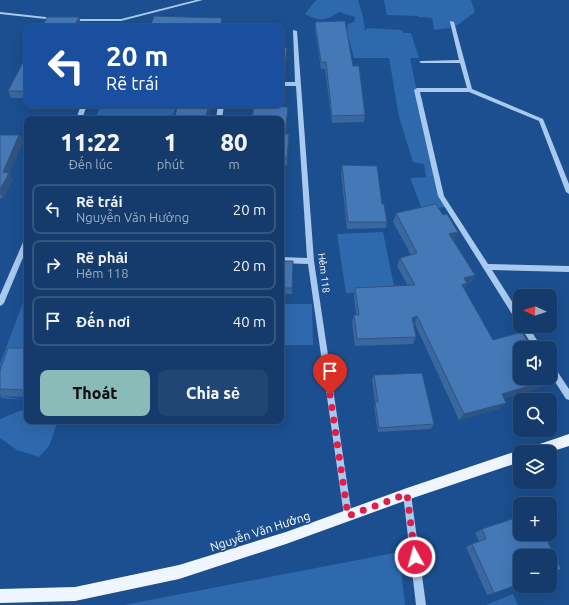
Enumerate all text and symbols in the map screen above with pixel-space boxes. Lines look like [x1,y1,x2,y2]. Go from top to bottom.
icon: left [40,40,92,92]
text: 20 m [106,40,168,71]
text: Rẽ trái [106,73,159,93]
text: 11:22 [60,129,120,156]
text: 1 [164,129,177,156]
text: 80 [221,129,248,156]
text: Đến lúc [68,157,112,171]
text: phút [157,157,184,171]
text: m [228,157,240,171]
text: Rẽ trái [76,193,123,210]
icon: left [42,198,64,220]
text: 20 m [233,201,266,218]
text: Nguyễn Văn Hưởng [76,210,189,224]
text: Rẽ phải [76,249,128,266]
street label: Hẻm 118 [316,252,332,294]
icon: right [42,254,64,276]
text: 20 m [233,257,266,274]
text: Hẻm 118 [76,266,128,280]
north arrow [513,289,557,333]
map controls [513,289,557,593]
icon: arrive [42,310,64,332]
text: Đến nơi [76,313,130,330]
text: 40 m [233,313,266,330]
button: sound [513,341,557,385]
pin [313,354,347,395]
icon: arrive [319,360,341,382]
button: Thoát [40,370,150,416]
button: Chia sẻ [158,370,268,416]
button: search [513,393,557,437]
button: layers [513,445,557,489]
button: + [513,497,557,541]
street label: Nguyễn Văn Hưởng [208,509,312,553]
position arrow [394,536,436,578]
button: − [513,549,557,593]

